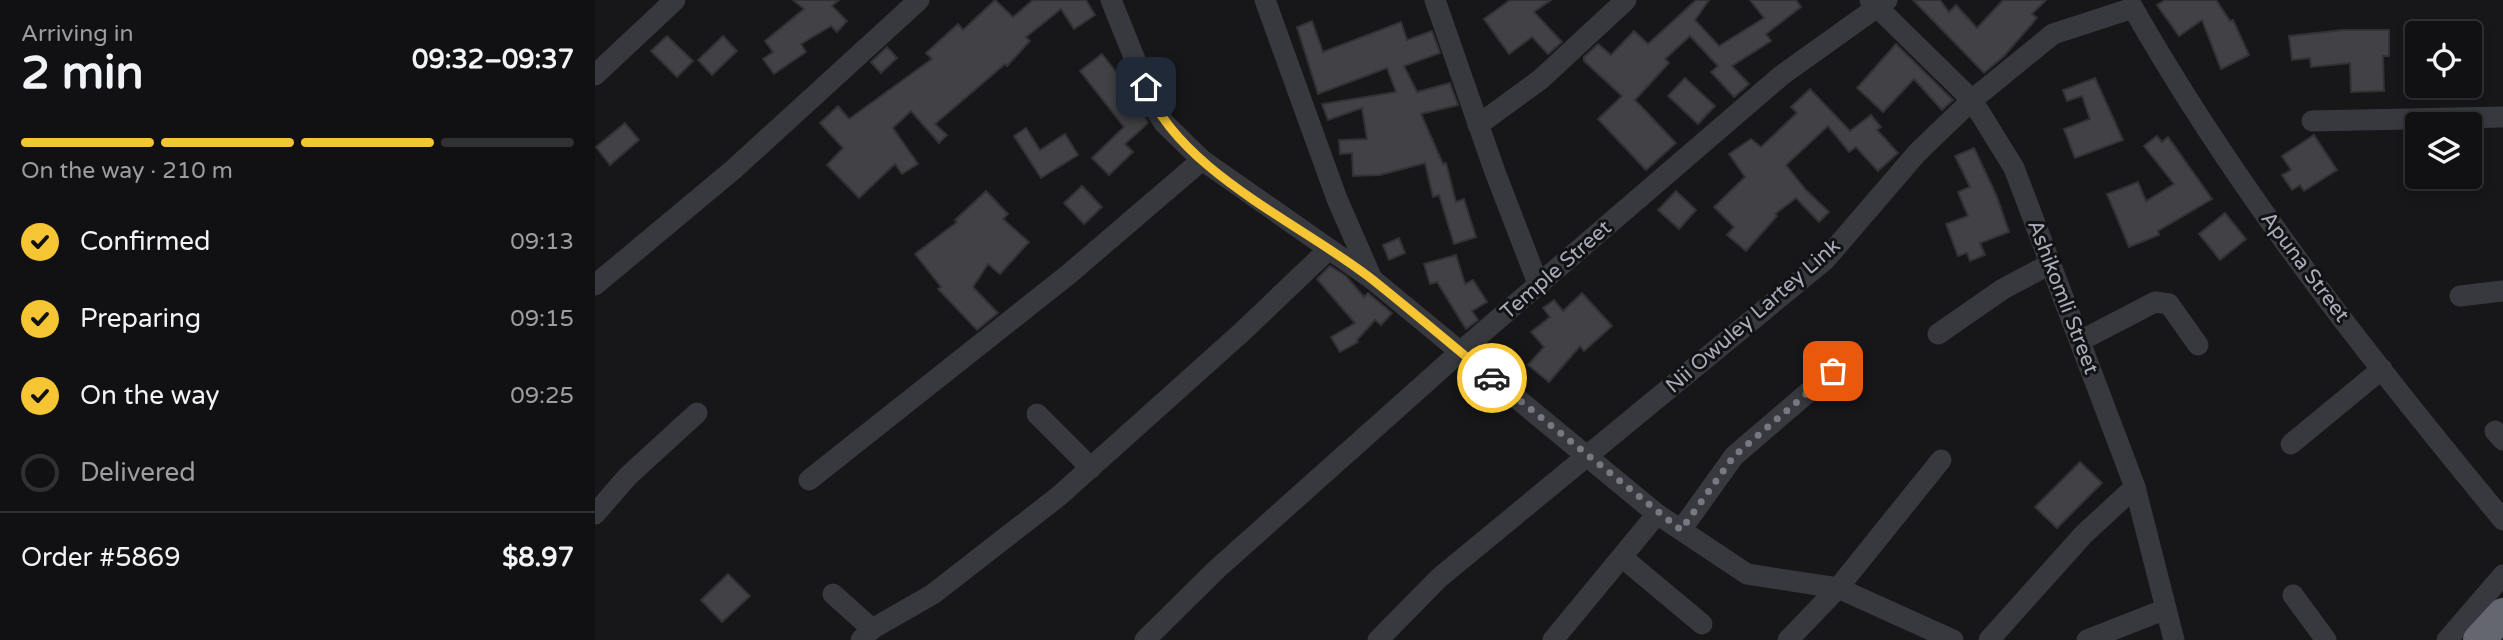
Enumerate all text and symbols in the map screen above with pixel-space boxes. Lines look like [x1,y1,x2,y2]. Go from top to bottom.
text: Arriving in [21,20,134,48]
map controls [2405,21,2482,189]
button: locate [2405,21,2482,98]
text: 09:32–09:37 [412,44,574,75]
text: 2 min [21,46,144,101]
pin [1116,57,1176,117]
icon: home [1127,68,1165,106]
button: layers [2405,112,2482,189]
text: On the way · 210 m [21,157,233,185]
street label: Apuna Street [2255,207,2355,327]
street label: Temple Street [1496,215,1616,325]
street label: Ashikomli Street [2022,216,2104,378]
icon: check [21,223,59,261]
text: Confirmed [80,226,210,257]
text: 09:13 [510,228,574,256]
street label: Nii Owuley Lartey Link [1661,234,1845,398]
icon: check [21,300,59,338]
text: Preparing [80,303,201,334]
text: 09:15 [510,305,574,333]
pin [1803,341,1863,401]
courier [1457,343,1527,413]
icon: bag [1814,352,1852,390]
icon: car [1473,359,1511,397]
icon: check [21,377,59,415]
text: On the way [80,380,220,411]
text: 09:25 [510,382,574,410]
text: Delivered [80,457,196,488]
text: Order #5869 [21,542,181,573]
text: $8.97 [502,542,574,573]

